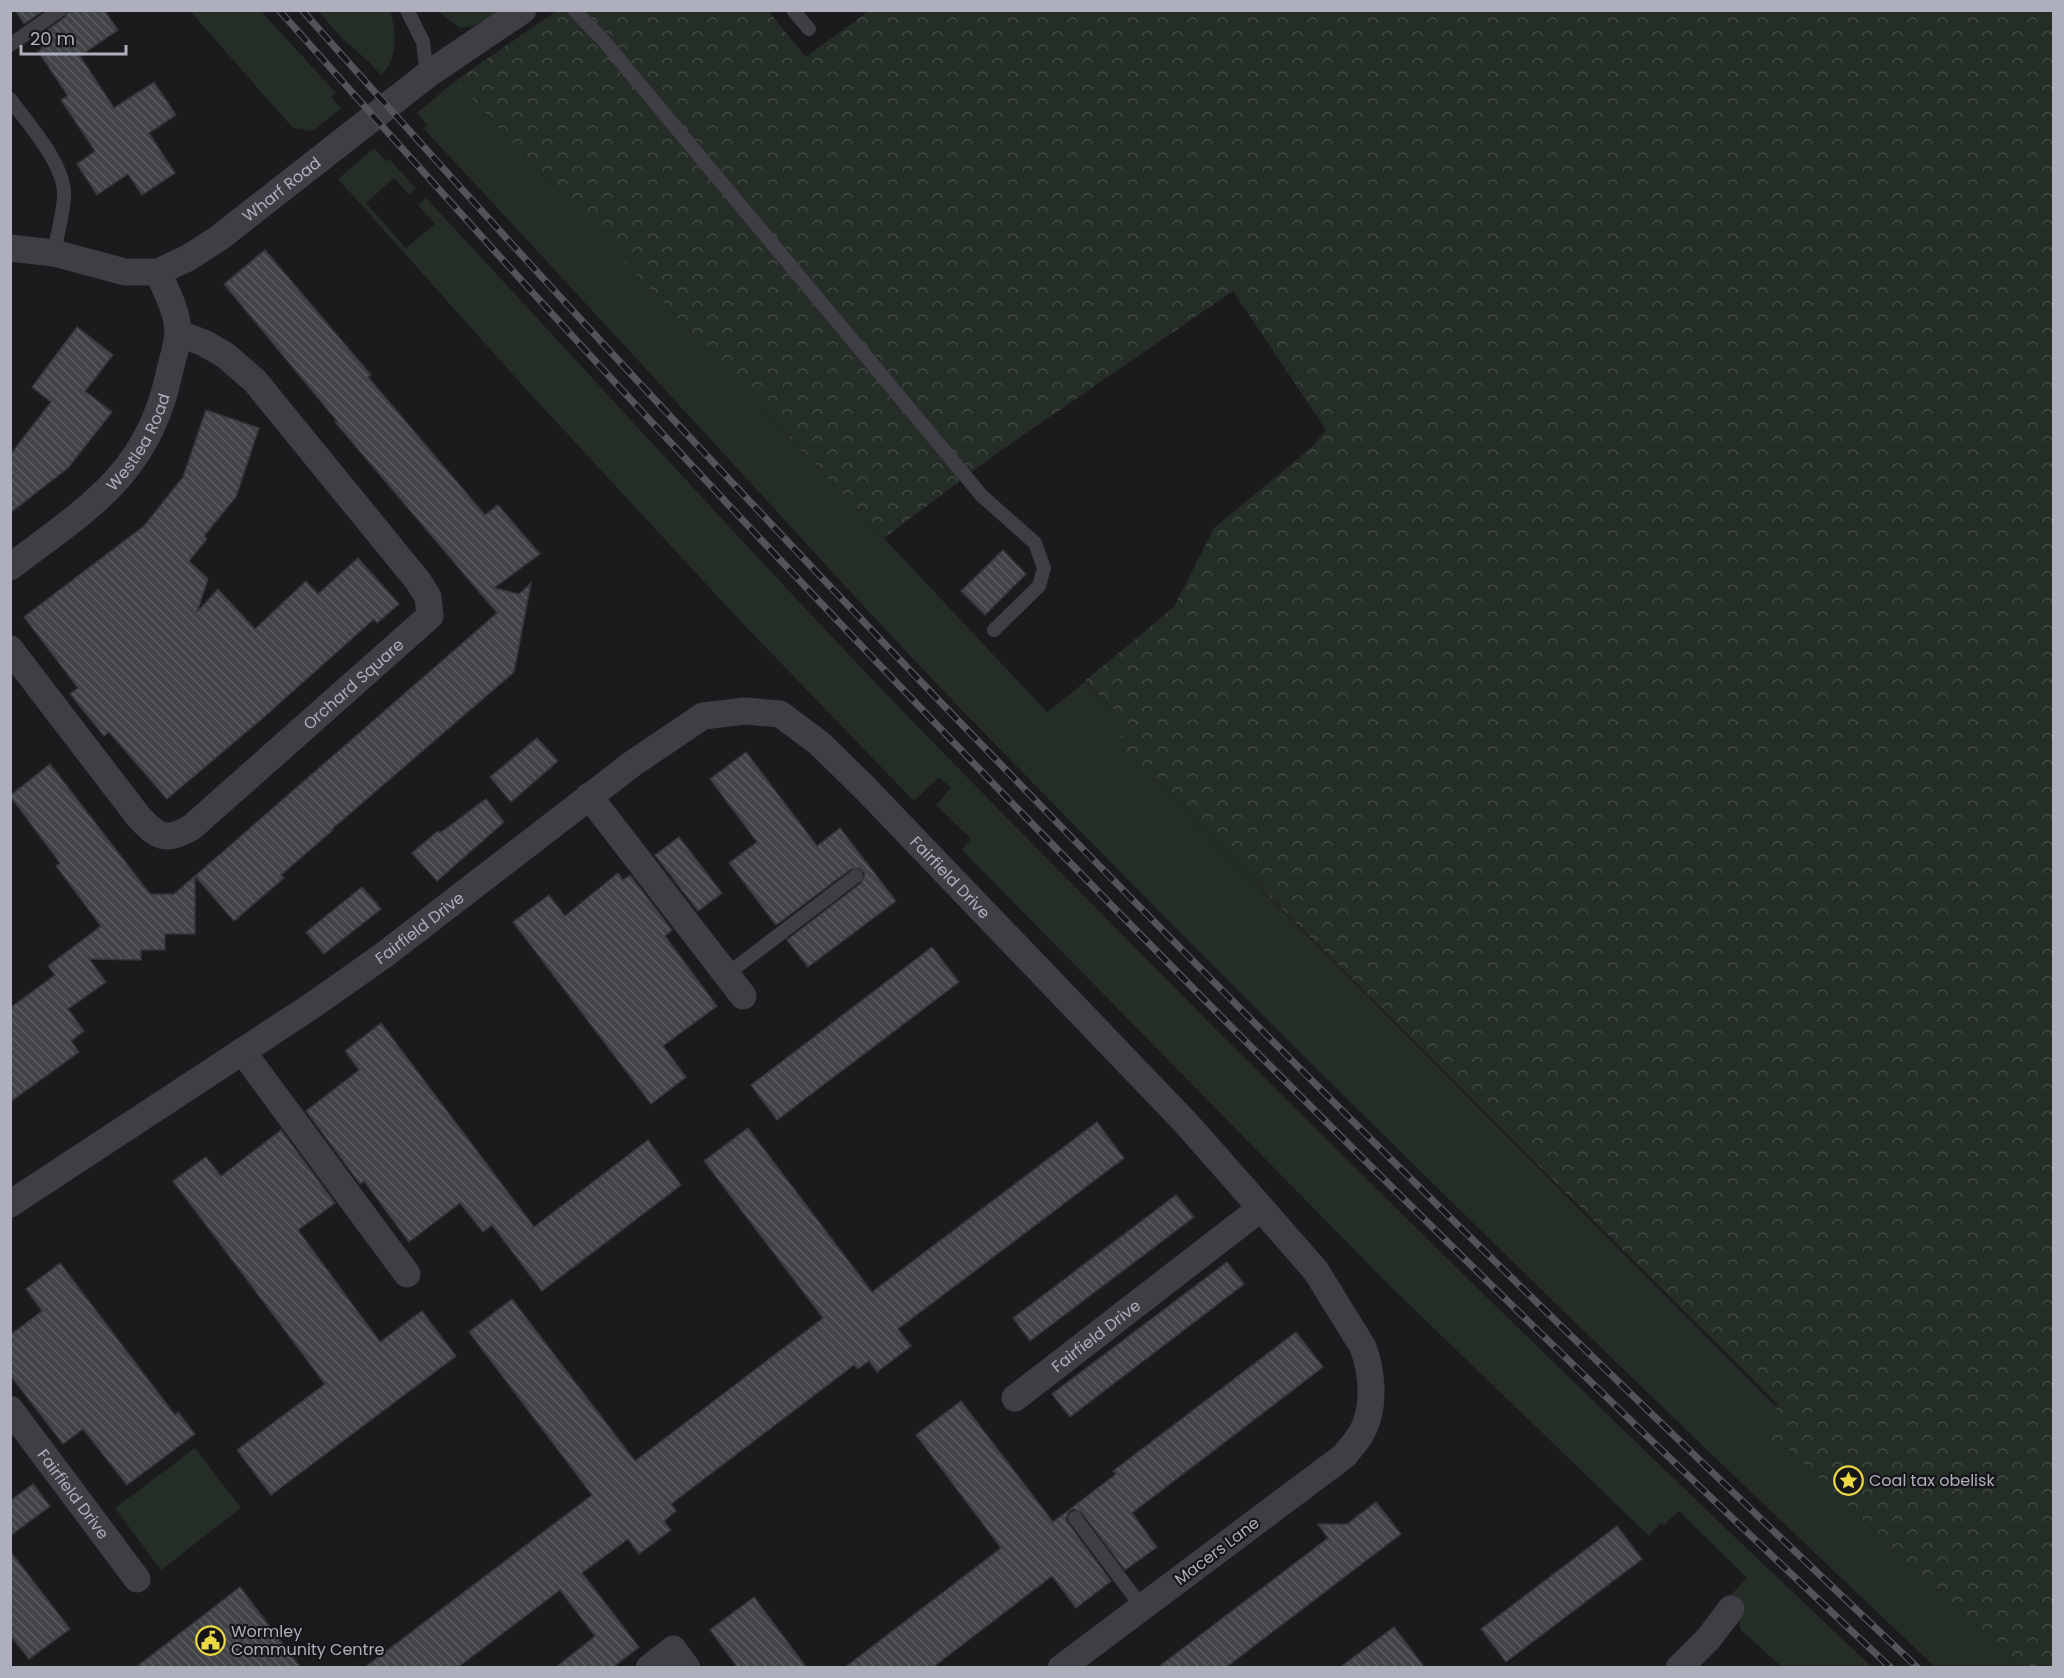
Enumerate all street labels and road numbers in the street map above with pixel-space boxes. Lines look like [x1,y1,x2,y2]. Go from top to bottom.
street label: Wharf Road [237,151,325,227]
street label: Westlea Road [101,390,175,496]
street label: Orchard Square [298,633,409,735]
street label: Fairfield Drive [905,831,996,924]
street label: Fairfield Drive [370,886,469,970]
street label: Fairfield Drive [1046,1294,1145,1377]
street label: Fairfield Drive [32,1444,115,1544]
street label: Macers Lane [1170,1511,1264,1590]

